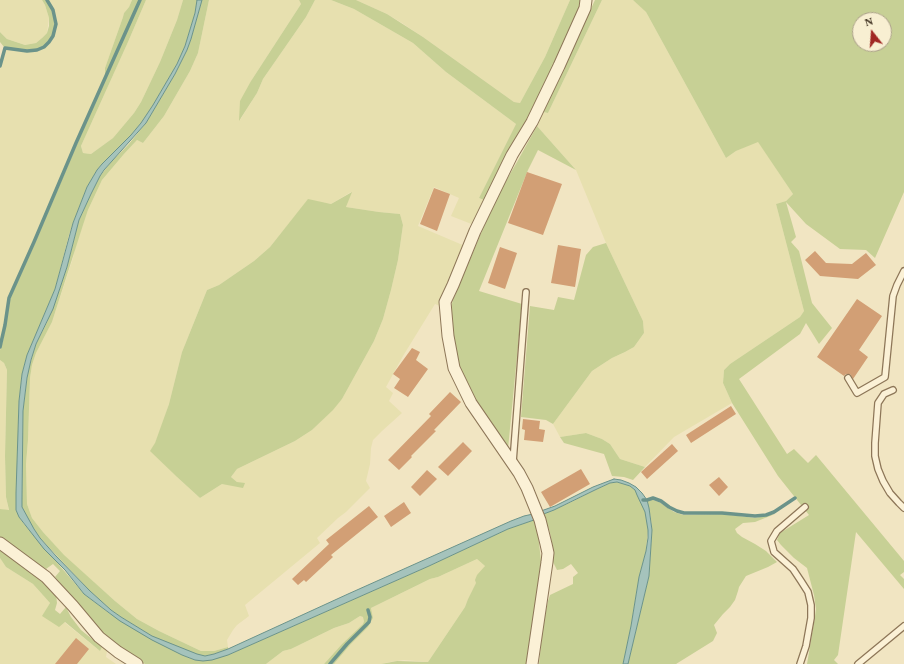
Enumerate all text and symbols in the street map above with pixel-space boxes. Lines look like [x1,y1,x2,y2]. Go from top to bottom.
north arrow [852,12,892,52]
text: N [863,15,874,28]

